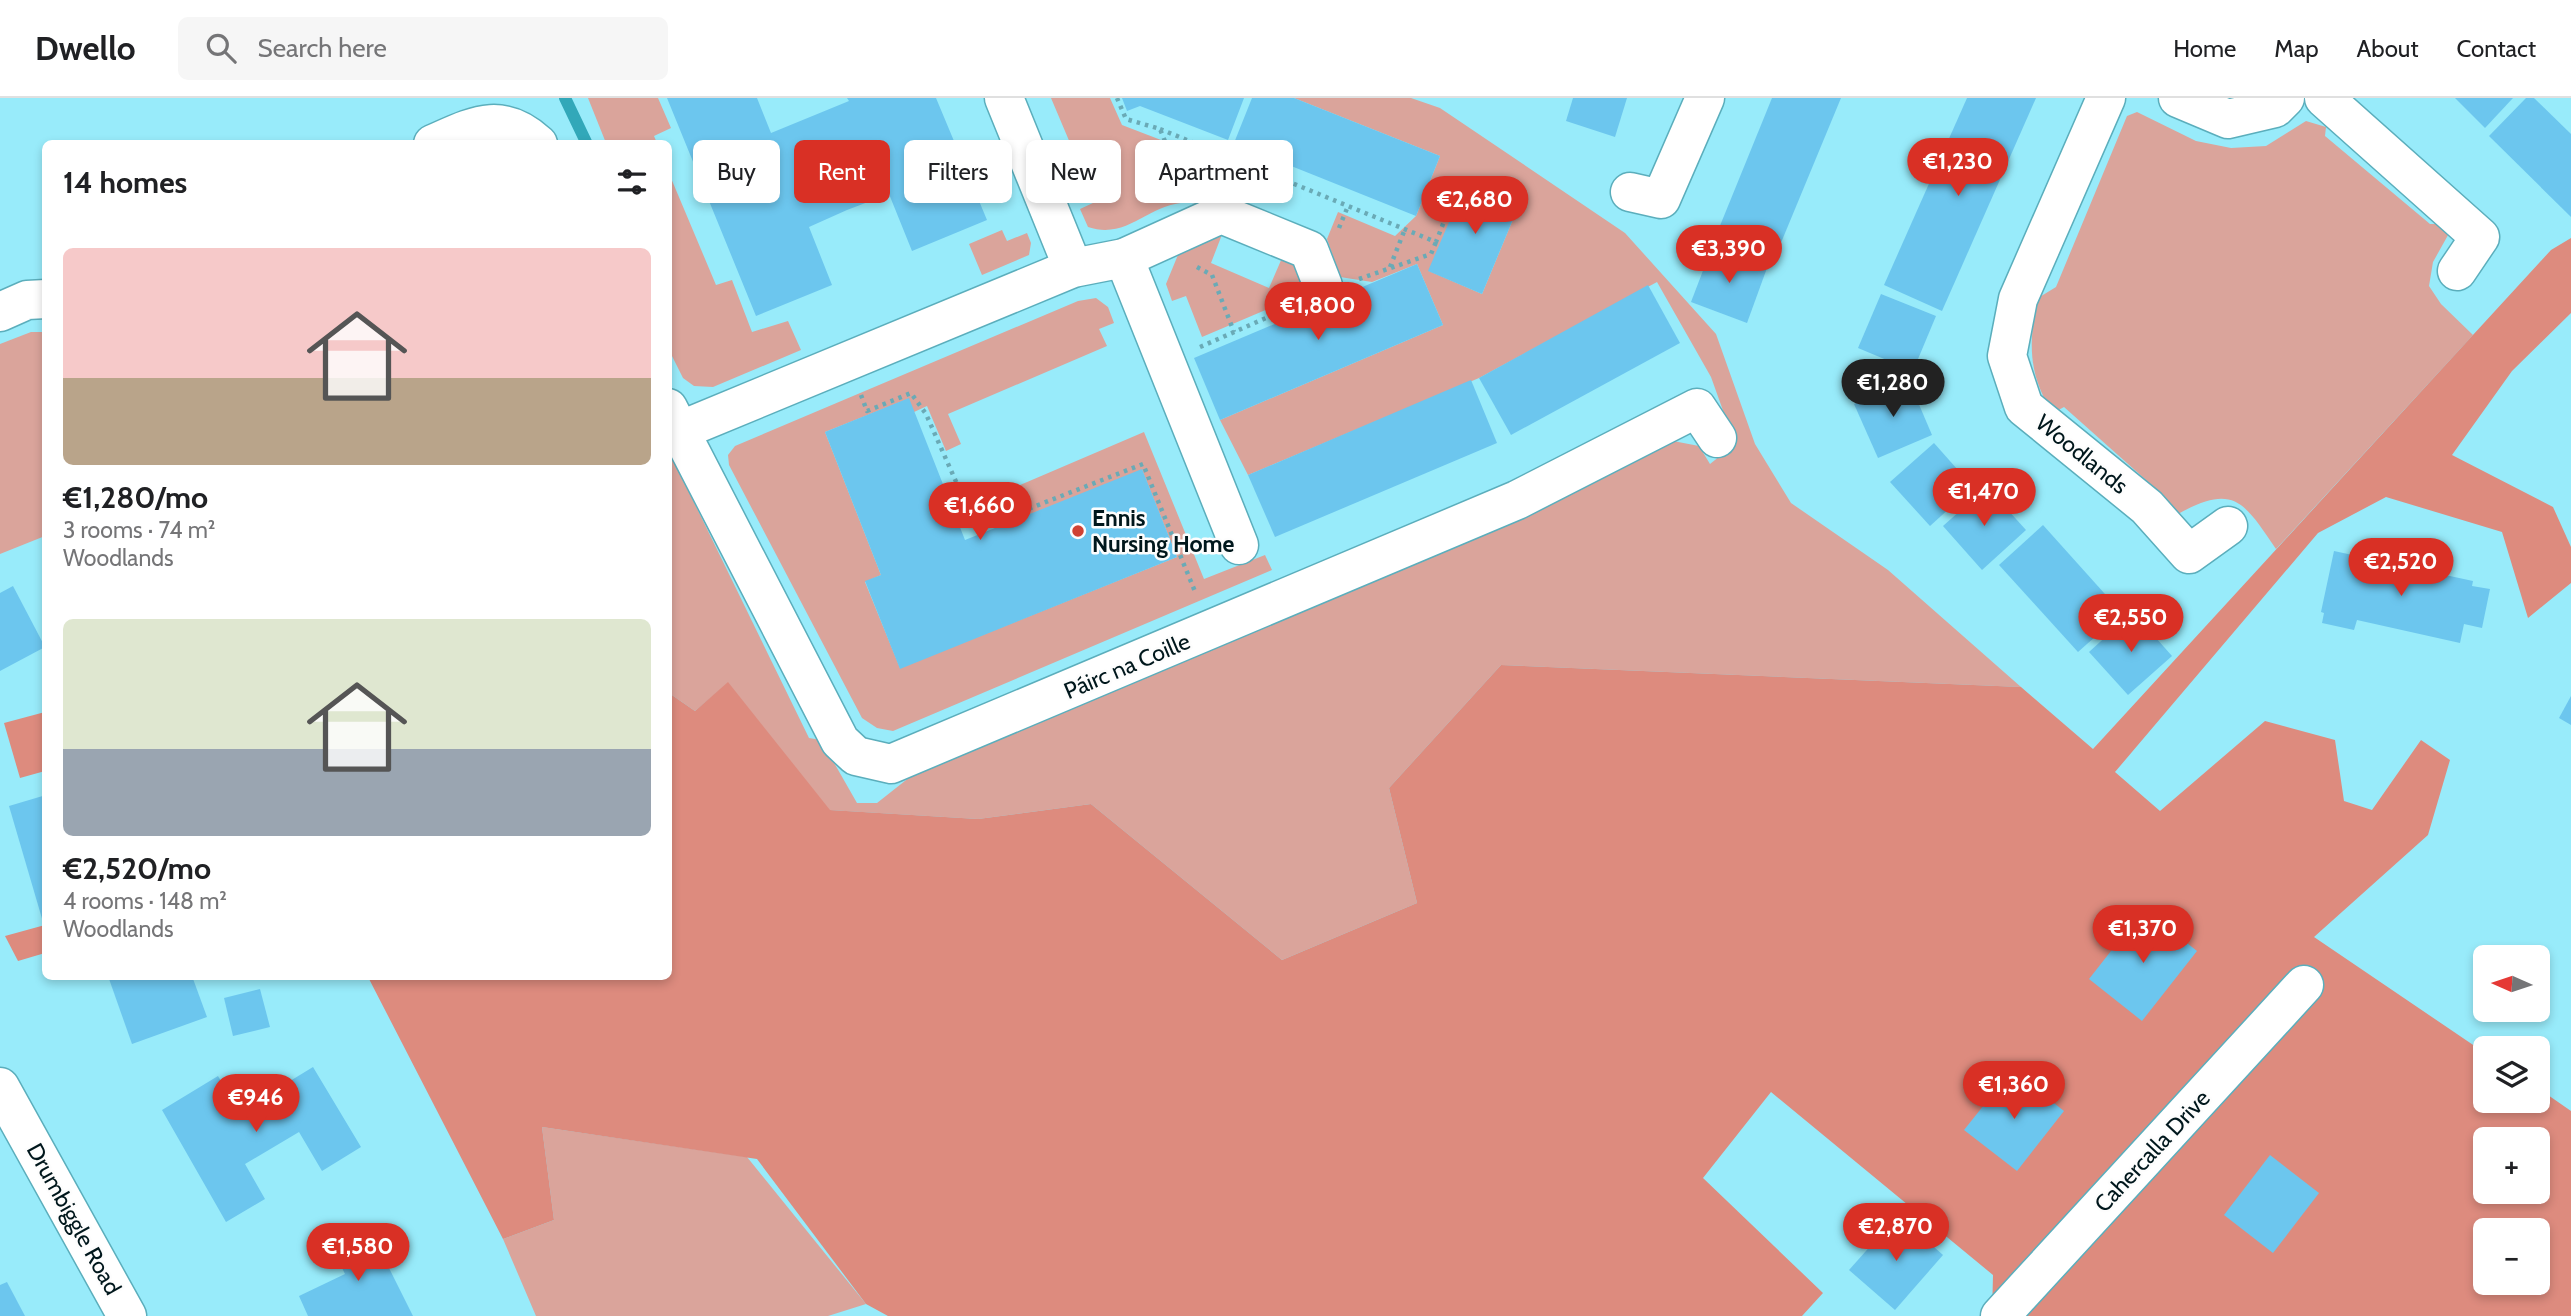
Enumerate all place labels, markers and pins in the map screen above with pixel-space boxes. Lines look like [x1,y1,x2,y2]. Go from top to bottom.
pin: €1,230 [1901,139,2015,198]
pin: €2,680 [1418,176,1532,236]
pin: €3,390 [1672,226,1786,285]
pin: €1,800 [1261,282,1375,342]
pin: €1,280 [1836,360,1950,419]
pin: €1,470 [1927,468,2041,528]
pin: €1,660 [923,482,1037,542]
place label: Ennis Nursing Home [1092,504,1234,558]
marker: Ennis Nursing Home [1070,523,1086,539]
pin: €2,520 [2344,538,2458,598]
pin: €2,550 [2074,594,2188,654]
pin: €1,370 [2086,906,2200,965]
pin: €1,360 [1957,1062,2071,1121]
pin: €946 [215,1074,297,1134]
pin: €2,870 [1839,1204,1953,1263]
pin: €1,580 [301,1224,415,1283]

